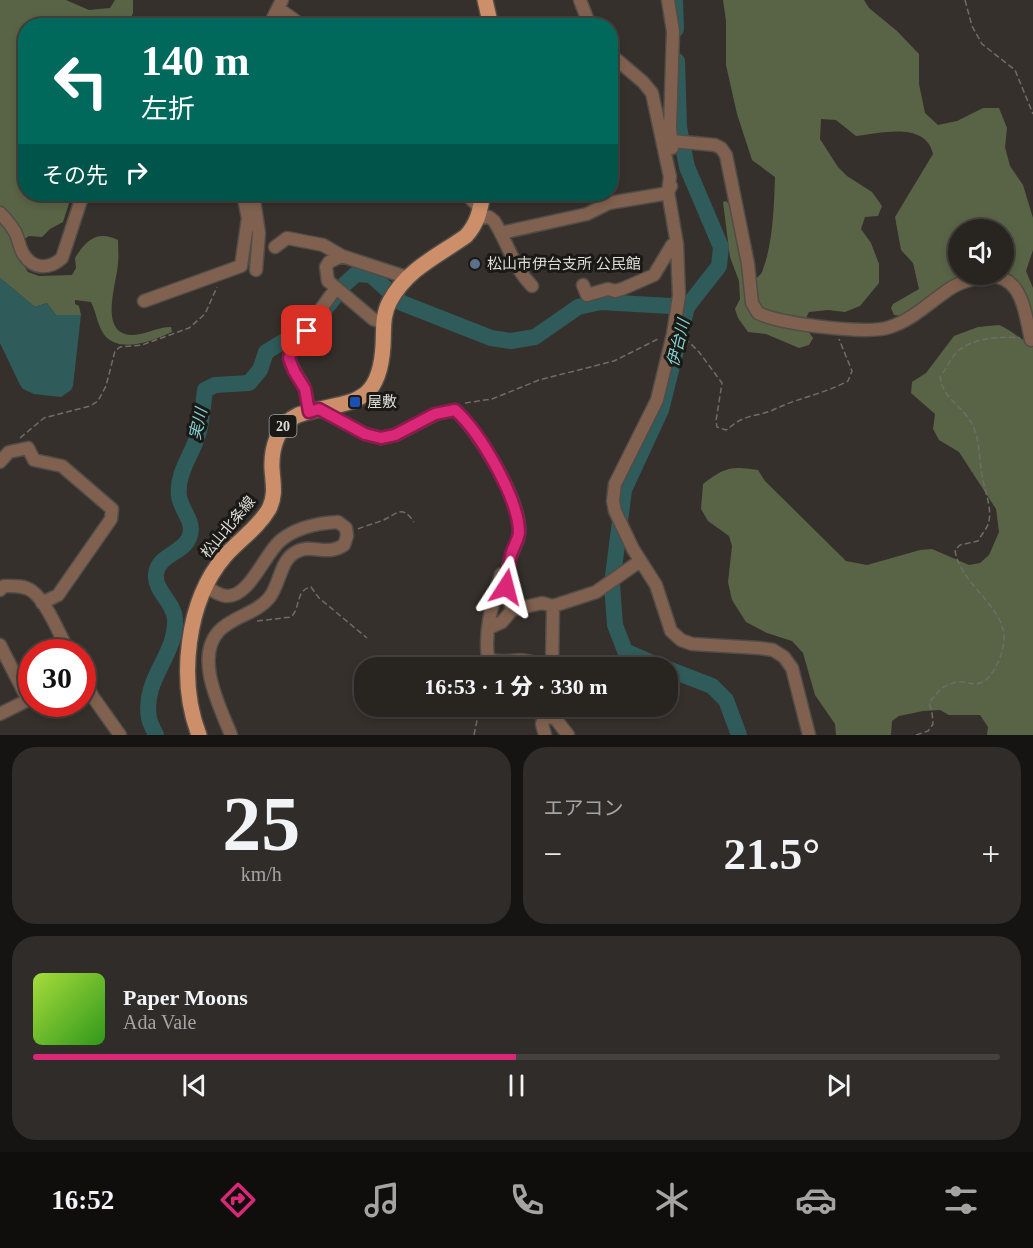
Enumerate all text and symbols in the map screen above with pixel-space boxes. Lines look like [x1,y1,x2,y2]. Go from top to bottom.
text: 140 m [141,38,250,84]
icon: left [42,42,120,120]
text: 左折 [141,94,195,124]
icon: right [120,156,153,189]
text: その先 [42,163,108,188]
map controls [948,219,1014,285]
button: sound [948,219,1014,285]
place label: 松山市伊台支所 公民館 [487,256,641,272]
marker: 松山市伊台支所 公民館 [468,257,482,271]
pin [281,305,332,356]
icon: arrive [290,314,323,347]
water label: 伊台川 [664,316,693,368]
place label: 屋敷 [367,393,397,410]
marker: 屋敷 [348,395,362,409]
water label: 実川 [186,405,210,442]
road number: 20 [270,415,296,437]
street label: 松山北条線 [197,492,258,561]
position arrow [474,555,538,619]
speed limit sign: 30 [18,639,96,717]
text: 16:53 · 1 分 · 330 m [424,674,608,699]
text: 25 [222,780,300,867]
text: エアコン [544,797,624,819]
text: 21.5° [723,829,820,879]
text: − [544,836,562,872]
text: + [981,836,1000,872]
text: km/h [241,863,282,885]
text: Paper Moons [123,985,248,1010]
text: Ada Vale [123,1011,197,1033]
icon: previous [178,1069,211,1102]
icon: pause [500,1069,533,1102]
icon: next [822,1069,855,1102]
icon: directions [217,1179,259,1221]
icon: music [361,1179,403,1221]
icon: phone [506,1179,548,1221]
icon: climate [651,1179,693,1221]
icon: car [795,1179,837,1221]
icon: filters [940,1179,982,1221]
text: 16:52 [51,1185,114,1215]

